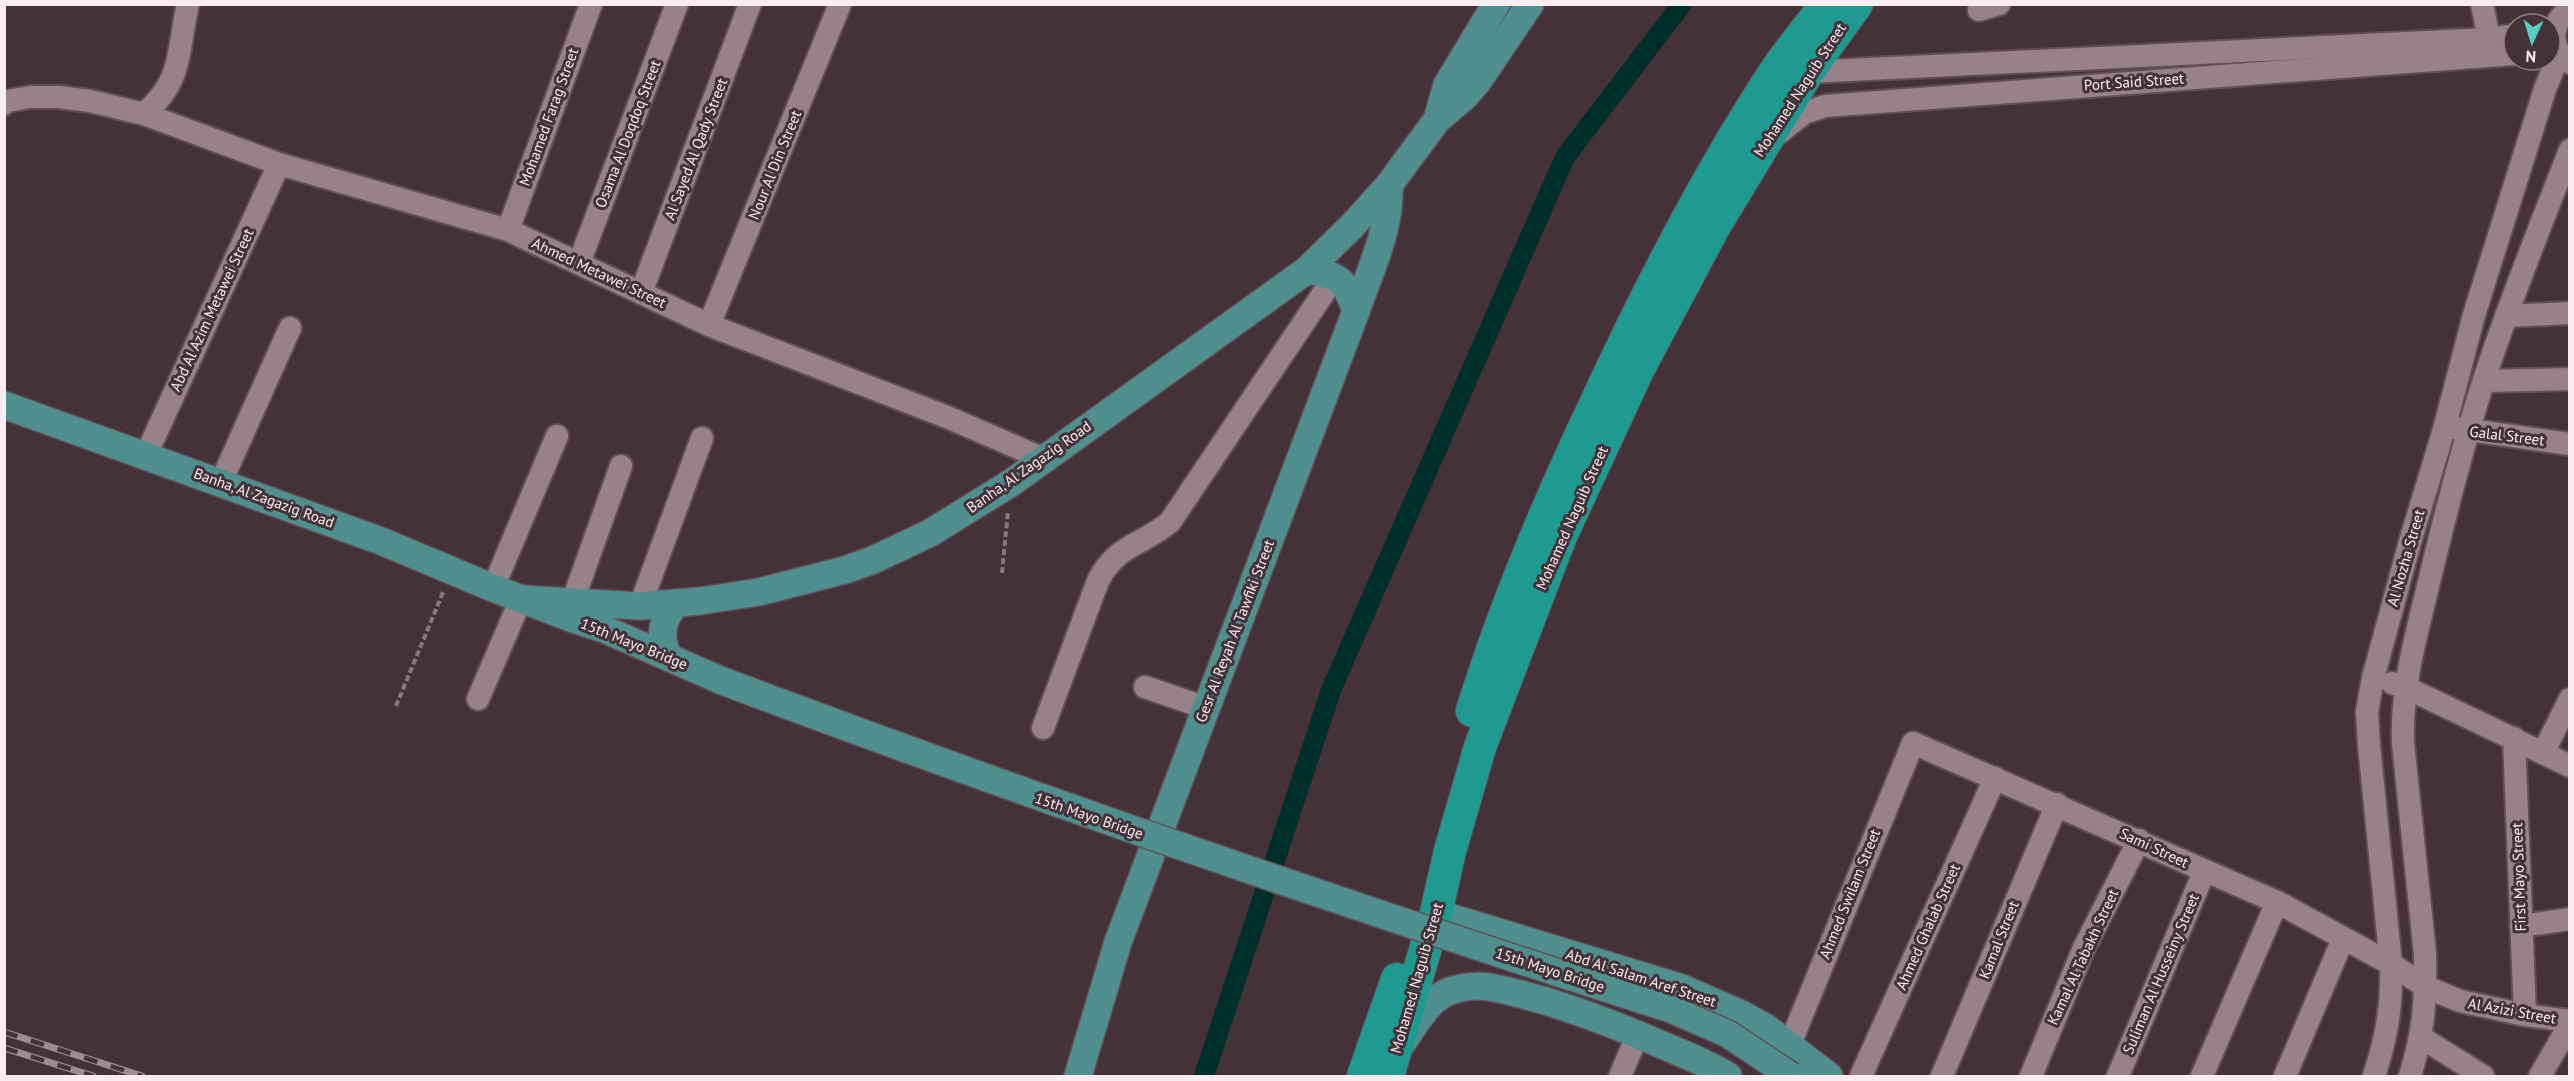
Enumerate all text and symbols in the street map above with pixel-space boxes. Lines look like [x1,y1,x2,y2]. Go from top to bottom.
north arrow [2502,12,2562,72]
street label: Mohamed Naguib Street [1749,19,1850,160]
street label: Mohamed Farag Street [515,45,582,188]
text: N [2525,47,2537,67]
street label: Osama Al Doqdoq Street [591,57,664,210]
street label: Port Said Street [2083,69,2185,94]
street label: Al Sayed Al Qady Street [660,75,731,222]
street label: Nour Al Din Street [744,107,805,222]
street label: Abd Al Azim Metawei Street [165,225,258,394]
street label: Ahmed Metawei Street [529,233,669,312]
street label: Banha, Al Zagazig Road [963,416,1095,517]
street label: Galal Street [2469,421,2546,450]
street label: Mohamed Naguib Street [1531,443,1612,593]
street label: Banha, Al Zagazig Road [191,463,337,532]
street label: Al Nozha Street [2383,507,2428,608]
street label: Gesr Al Reyah Al Tawfiki Street [1191,537,1278,725]
street label: 15th Mayo Bridge [578,613,690,674]
street label: 15th Mayo Bridge [1032,788,1146,843]
street label: First Mayo Street [2507,822,2530,932]
street label: Sami Street [2117,823,2192,872]
street label: Ahmed Swilam Street [1815,826,1884,961]
street label: Ahmed Ghalab Street [1891,861,1964,993]
street label: Kamal Al Tabakh Street [2043,886,2122,1028]
street label: Suliman Al Husseiny Street [2118,891,2203,1057]
street label: Kamal Street [1974,898,2023,982]
street label: Mohamed Naguib Street [1386,900,1447,1055]
street label: 15th Mayo Bridge [1493,943,1607,996]
street label: Abd Al Salam Aref Street [1563,944,1719,1011]
street label: Al Azizi Street [2467,993,2558,1028]

